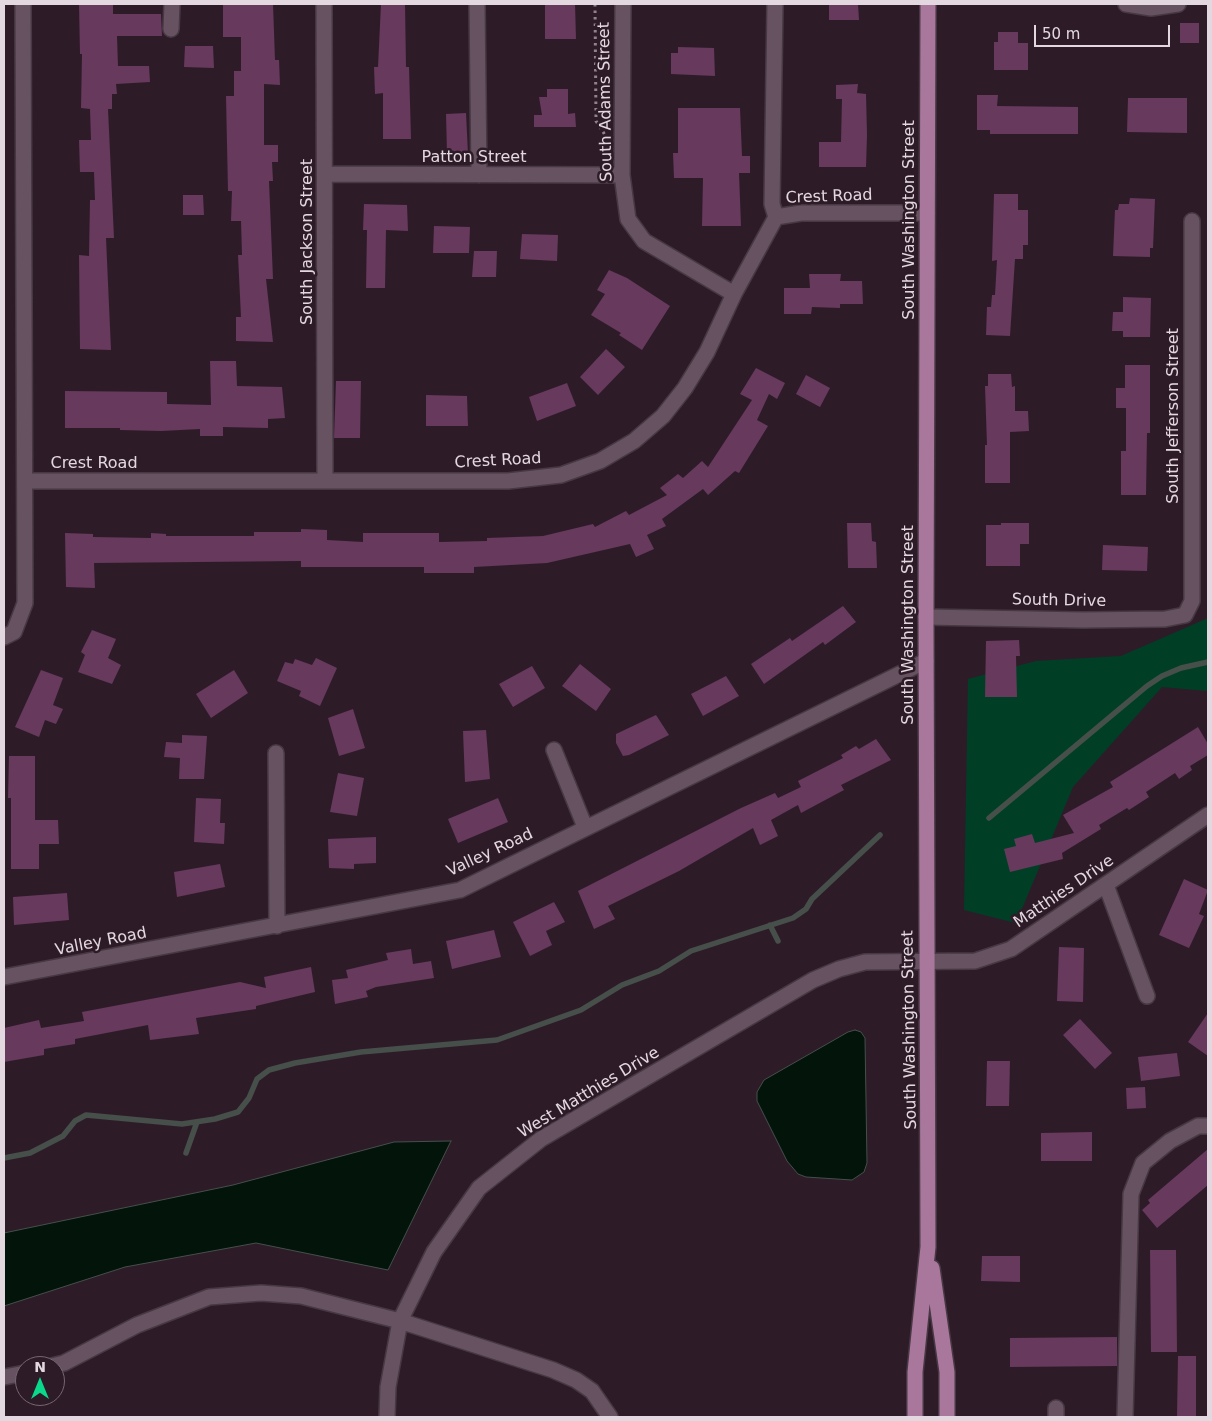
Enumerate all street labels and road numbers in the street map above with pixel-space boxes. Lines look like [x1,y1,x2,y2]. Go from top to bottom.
street label: South Adams Street [595,22,617,182]
street label: South Washington Street [900,120,920,320]
street label: Patton Street [422,148,526,168]
street label: South Jackson Street [298,159,318,325]
street label: Crest Road [785,186,873,208]
street label: South Jefferson Street [1164,328,1184,504]
street label: Crest Road [454,449,542,473]
street label: Crest Road [50,454,138,474]
street label: South Washington Street [899,525,919,725]
street label: South Drive [1012,591,1106,611]
street label: Valley Road [444,825,536,881]
street label: Matthies Drive [1010,851,1118,933]
street label: Valley Road [54,924,148,960]
street label: South Washington Street [899,930,921,1130]
street label: West Matthies Drive [515,1043,663,1143]

